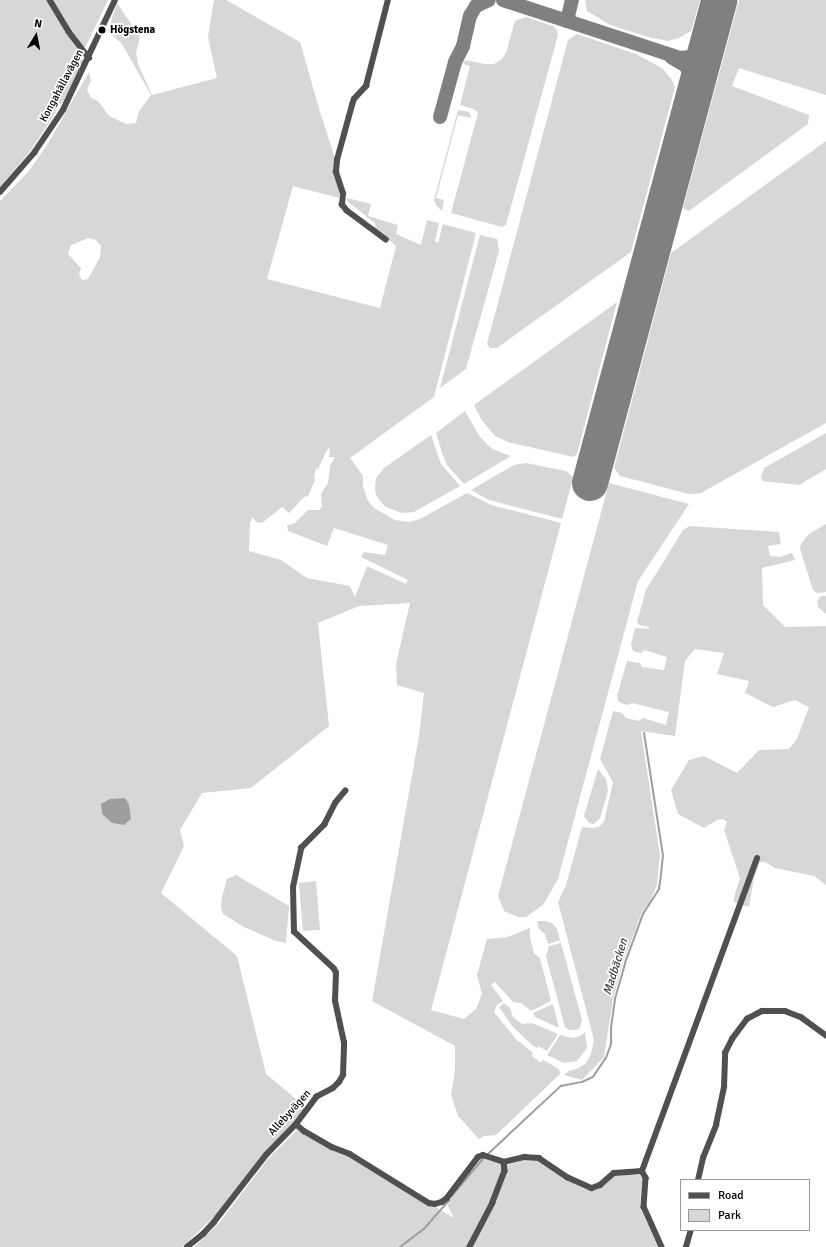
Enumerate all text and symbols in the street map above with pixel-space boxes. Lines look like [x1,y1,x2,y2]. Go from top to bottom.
north arrow [16,16,56,56]
text: N [33,17,43,31]
place label: Högstena [110,23,155,37]
marker: Högstena [97,25,107,35]
street label: Kongahällavägen [37,47,87,125]
water label: Madbäcken [601,937,631,997]
street label: Allebyvägen [266,1087,314,1139]
legend [680,1179,810,1231]
text: Road [718,1188,744,1203]
text: Park [718,1208,741,1223]

